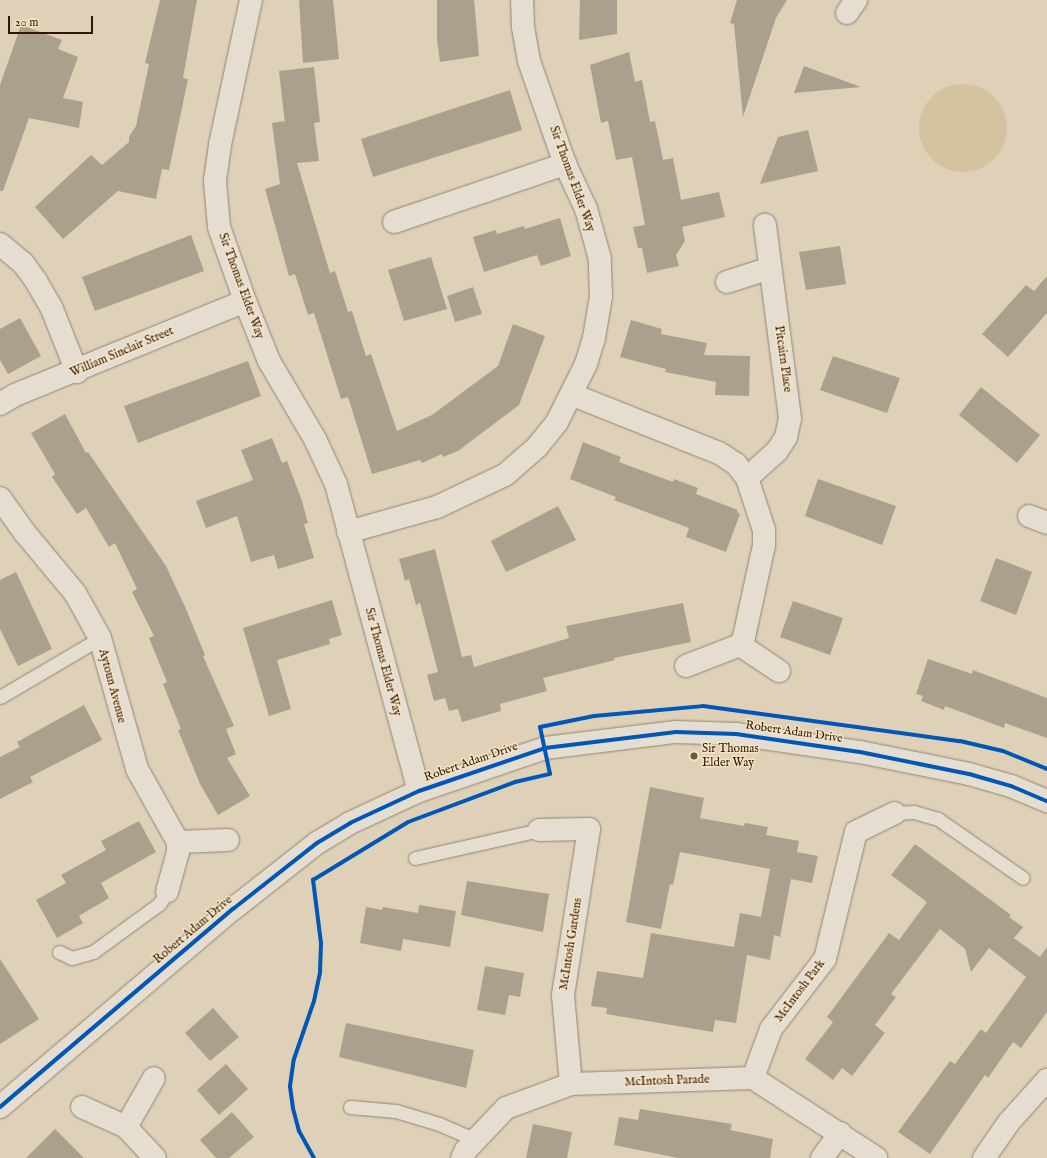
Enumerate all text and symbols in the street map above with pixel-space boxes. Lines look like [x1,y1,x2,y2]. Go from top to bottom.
scale bar [10,8,95,34]
text: 20 m [15,15,38,30]
street label: Sir Thomas Elder Way [546,124,598,234]
street label: Sir Thomas Elder Way [215,231,267,341]
street label: William Sinclair Street [68,324,176,380]
street label: Pitcairn Place [771,325,795,393]
street label: Sir Thomas Elder Way [362,606,404,718]
street label: Aytoun Avenue [95,647,129,725]
street label: Robert Adam Drive [744,718,844,746]
street label: Robert Adam Drive [422,739,520,785]
place label: Sir Thomas Elder Way [702,742,759,770]
marker: Sir Thomas Elder Way [689,751,699,761]
street label: Robert Adam Drive [151,893,235,967]
street label: McIntosh Gardens [557,897,585,991]
street label: McIntosh Park [772,957,828,1025]
street label: McIntosh Parade [624,1072,710,1090]

